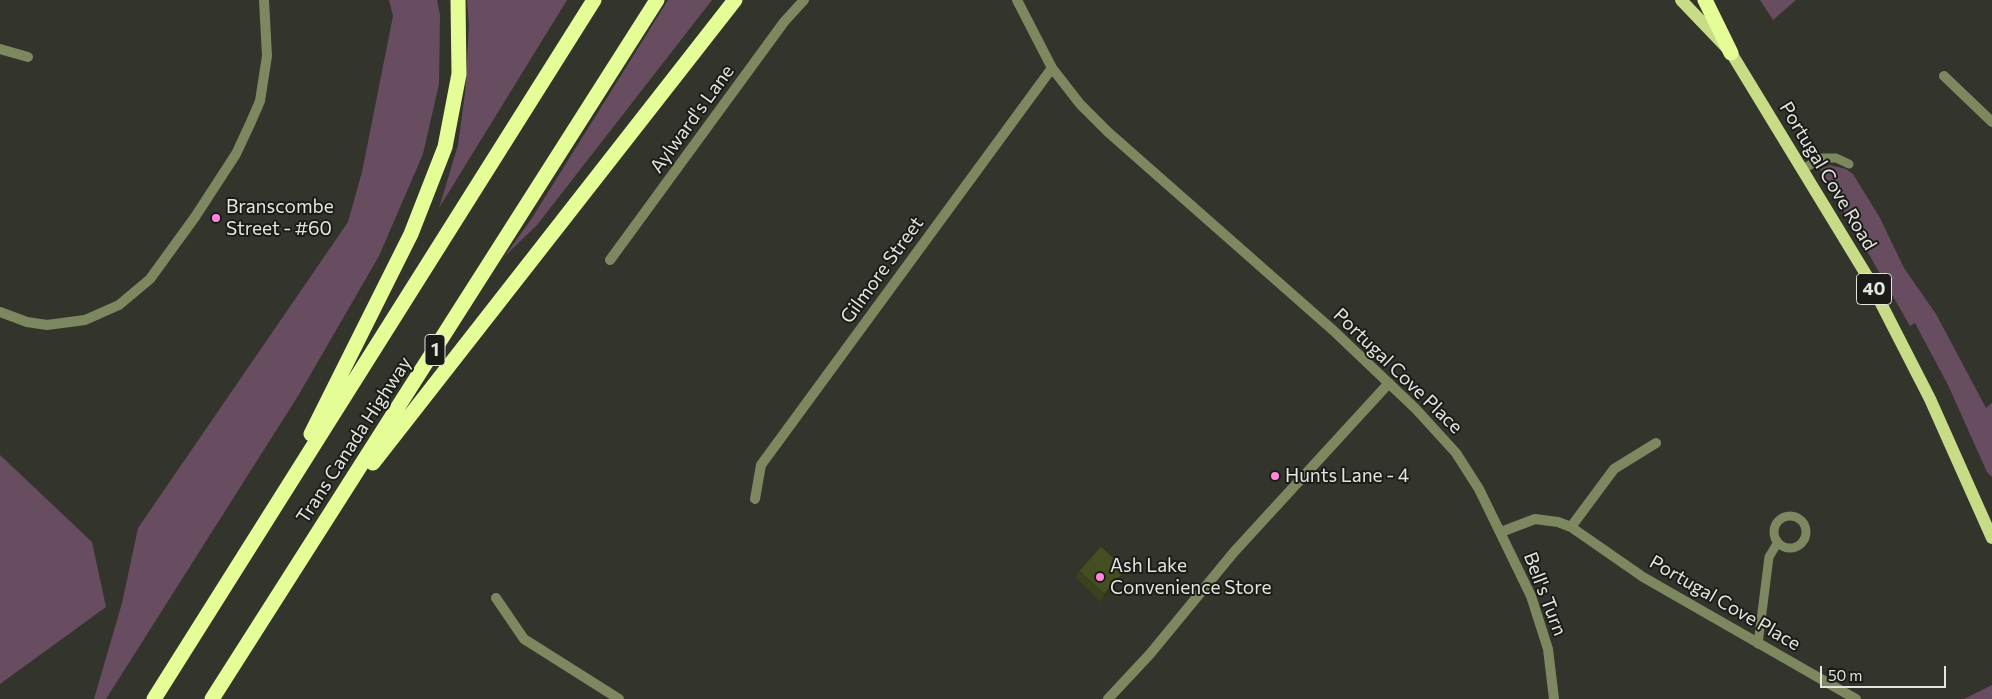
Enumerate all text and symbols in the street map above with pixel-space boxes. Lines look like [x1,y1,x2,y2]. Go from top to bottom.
street label: Aylward's Lane [645,60,739,178]
street label: Portugal Cove Road [1775,98,1881,254]
place label: Branscombe Street - #60 [226,196,334,240]
marker: Branscombe Street - #60 [210,212,222,224]
street label: Gilmore Street [836,212,928,328]
road number: 40 [1856,274,1892,304]
street label: Portugal Cove Place [1329,304,1467,438]
road number: 1 [425,334,445,366]
street label: Trans Canada Highway [292,352,416,528]
place label: Hunts Lane - 4 [1285,465,1409,487]
marker: Hunts Lane - 4 [1269,470,1281,482]
street label: Bell's Turn [1519,549,1571,639]
street label: Portugal Cove Place [1645,550,1805,656]
place label: Ash Lake Convenience Store [1110,555,1271,599]
marker: Ash Lake Convenience Store [1094,571,1106,583]
scale bar [1822,656,1948,688]
text: 50 m [1828,666,1862,684]

